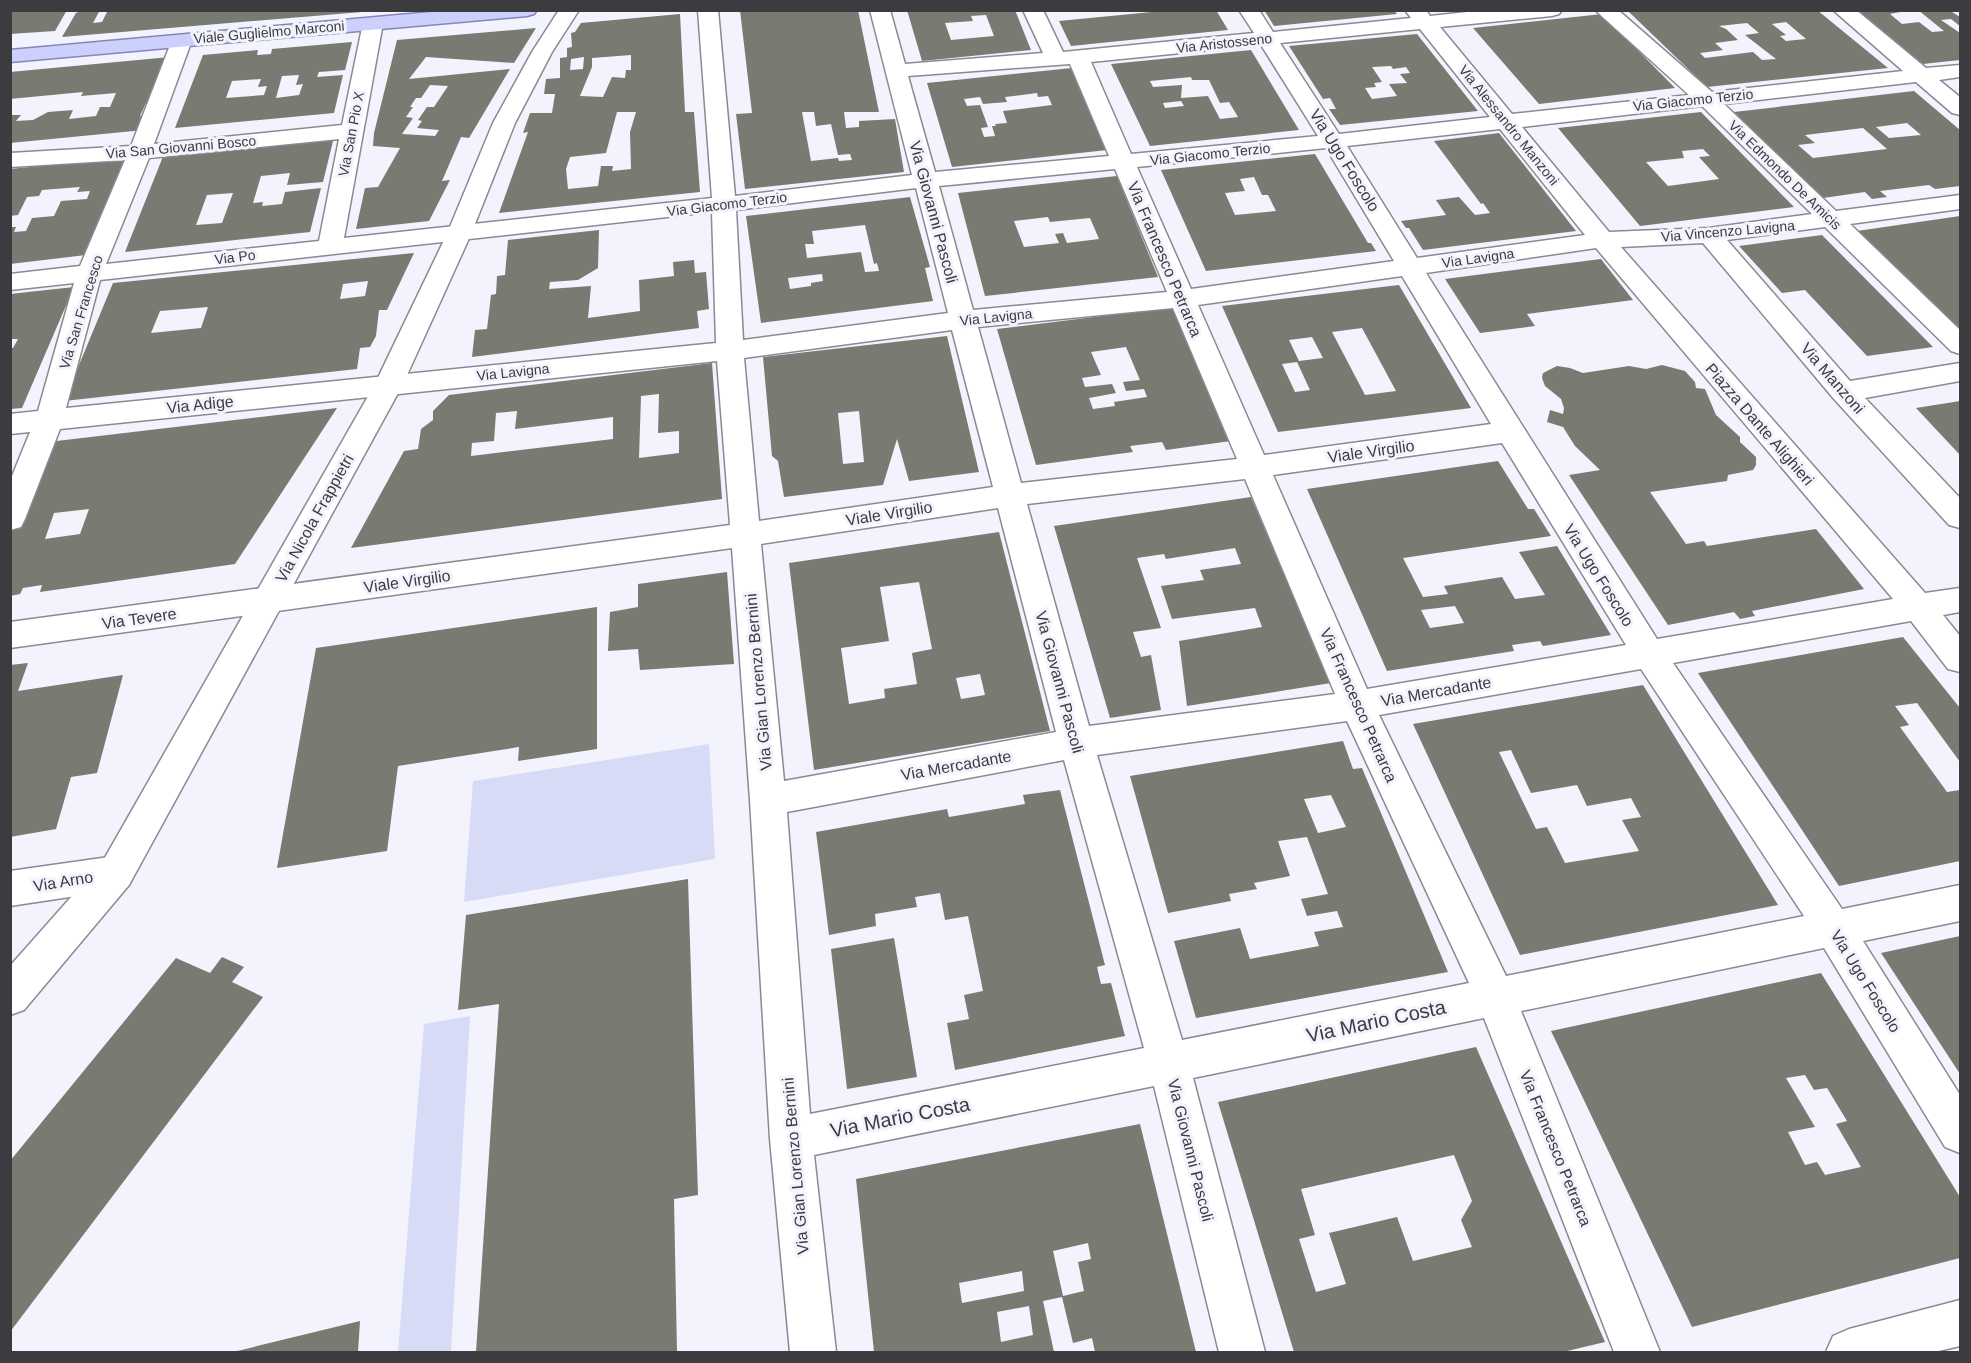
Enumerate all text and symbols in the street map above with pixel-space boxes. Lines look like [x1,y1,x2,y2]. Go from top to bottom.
street label: Viale Guglielmo Marconi [193,17,345,47]
street label: Via Aristosseno [1175,30,1273,56]
street label: Via Alessandro Manzoni [1456,62,1562,188]
street label: Via Giacomo Terzio [1632,86,1754,114]
street label: Via San Pio X [335,90,367,178]
street label: Via Ugo Foscolo [1306,106,1383,215]
street label: Via Edmondo De Amicis [1726,117,1844,233]
street label: Via San Giovanni Bosco [105,132,257,162]
street label: Via Giovanni Pascoli [906,139,961,285]
street label: Via Giacomo Terzio [1149,140,1271,168]
street label: Via Francesco Petrarca [1124,179,1205,339]
street label: Via Giacomo Terzio [666,189,788,219]
street label: Via Vincenzo Lavigna [1660,217,1796,245]
street label: Via Lavigna [1441,245,1515,271]
street label: Via Po [214,247,257,267]
street label: Via San Francesco [56,253,106,371]
street label: Via Lavigna [959,305,1033,329]
street label: Via Manzoni [1797,340,1868,417]
street label: Via Lavigna [476,360,550,384]
street label: Piazza Dante Alighieri [1702,360,1817,489]
street label: Via Adige [166,393,235,416]
street label: Viale Virgilio [1327,437,1416,466]
street label: Via Nicola Frappietri [272,451,357,585]
street label: Viale Virgilio [845,498,934,529]
street label: Via Ugo Foscolo [1560,521,1637,630]
street label: Viale Virgilio [363,567,452,596]
street label: Via Gian Lorenzo Bernini [742,593,775,771]
street label: Via Tevere [101,605,177,632]
street label: Via Giovanni Pascoli [1032,609,1087,755]
street label: Via Francesco Petrarca [1317,626,1400,785]
street label: Via Mercadante [1380,673,1493,710]
street label: Via Mercadante [900,747,1013,784]
street label: Via Arno [32,868,94,895]
street label: Via Ugo Foscolo [1827,927,1904,1036]
street label: Via Mario Costa [1304,995,1449,1047]
street label: Via Francesco Petrarca [1516,1068,1595,1229]
street label: Via Gian Lorenzo Bernini [779,1077,812,1255]
street label: Via Giovanni Pascoli [1165,1077,1216,1223]
street label: Via Mario Costa [828,1092,973,1141]

